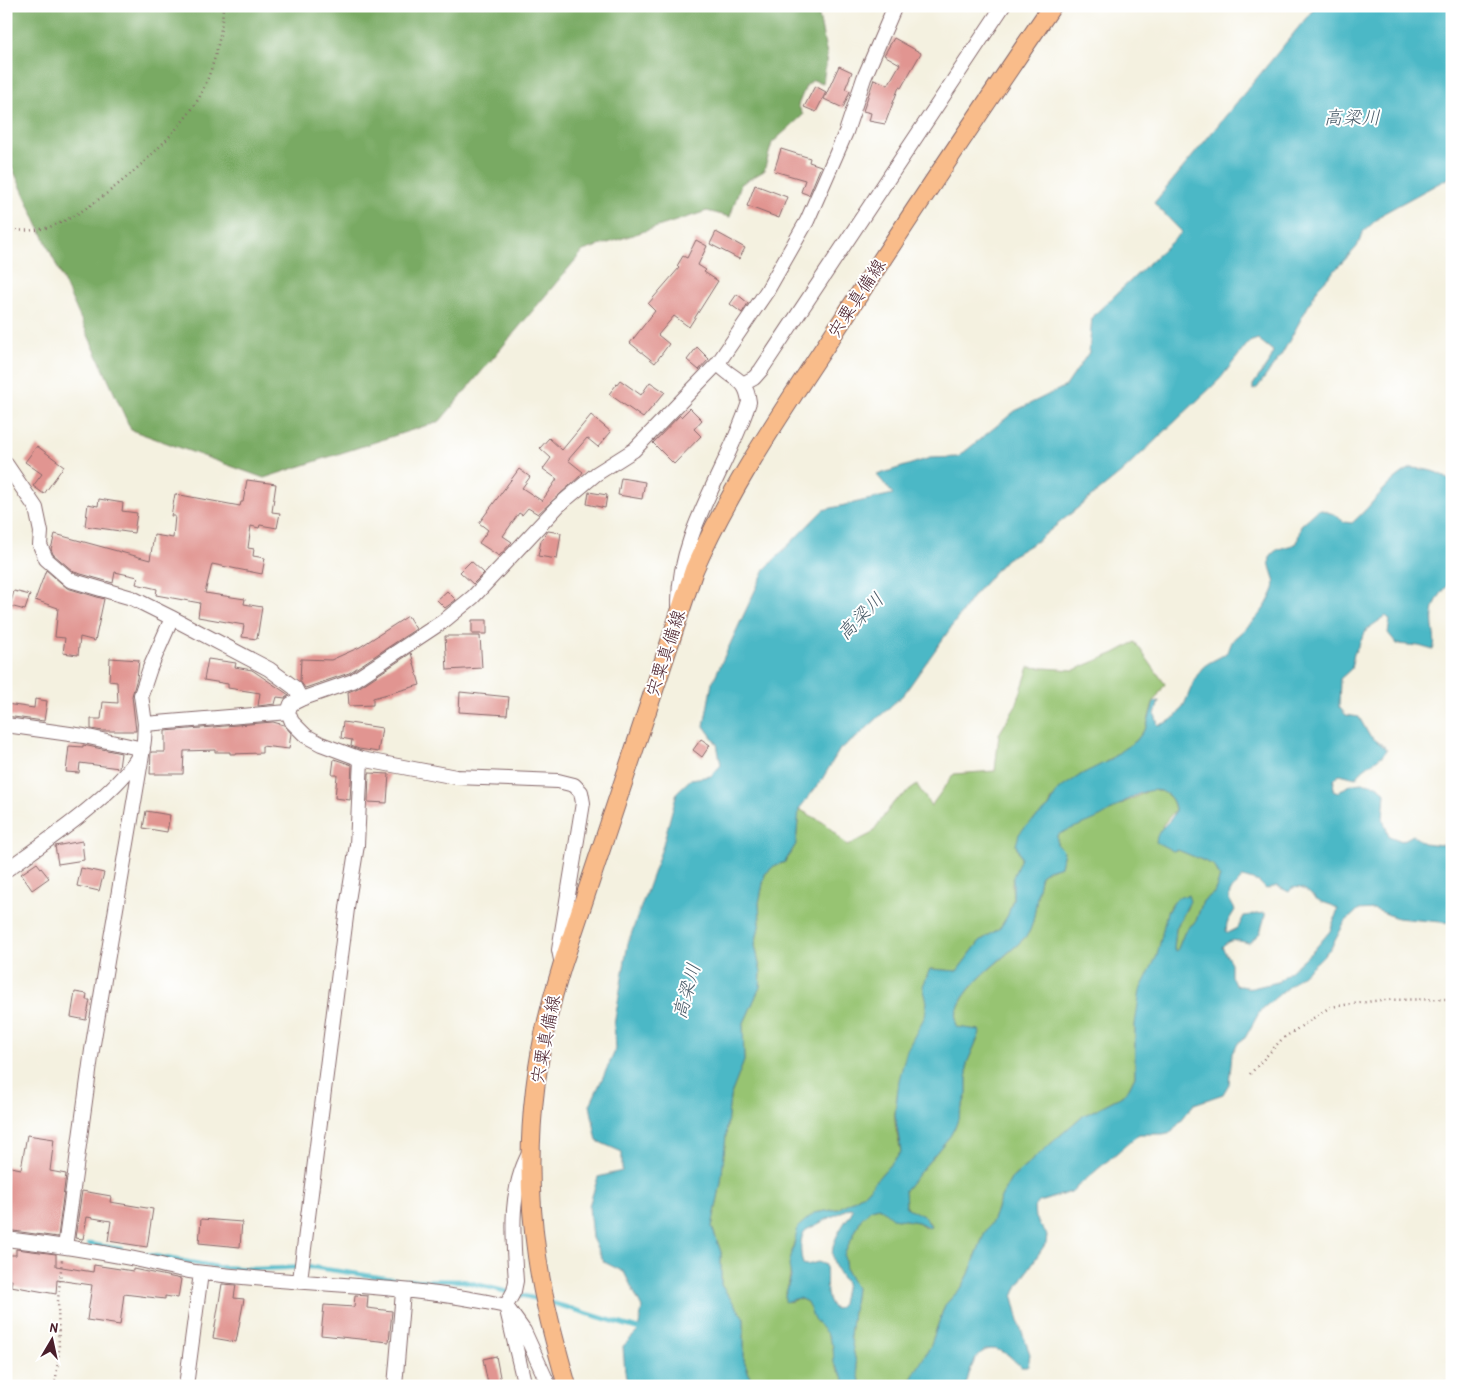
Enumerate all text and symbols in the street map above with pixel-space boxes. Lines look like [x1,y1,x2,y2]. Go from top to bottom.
water label: 高梁川 [1323,104,1381,130]
street label: 宍粟真備線 [821,253,891,343]
water label: 高梁川 [831,586,889,646]
street label: 宍粟真備線 [639,606,691,700]
water label: 高梁川 [666,960,706,1022]
street label: 宍粟真備線 [524,992,566,1086]
north arrow [28,1314,78,1364]
text: N [49,1317,60,1337]

